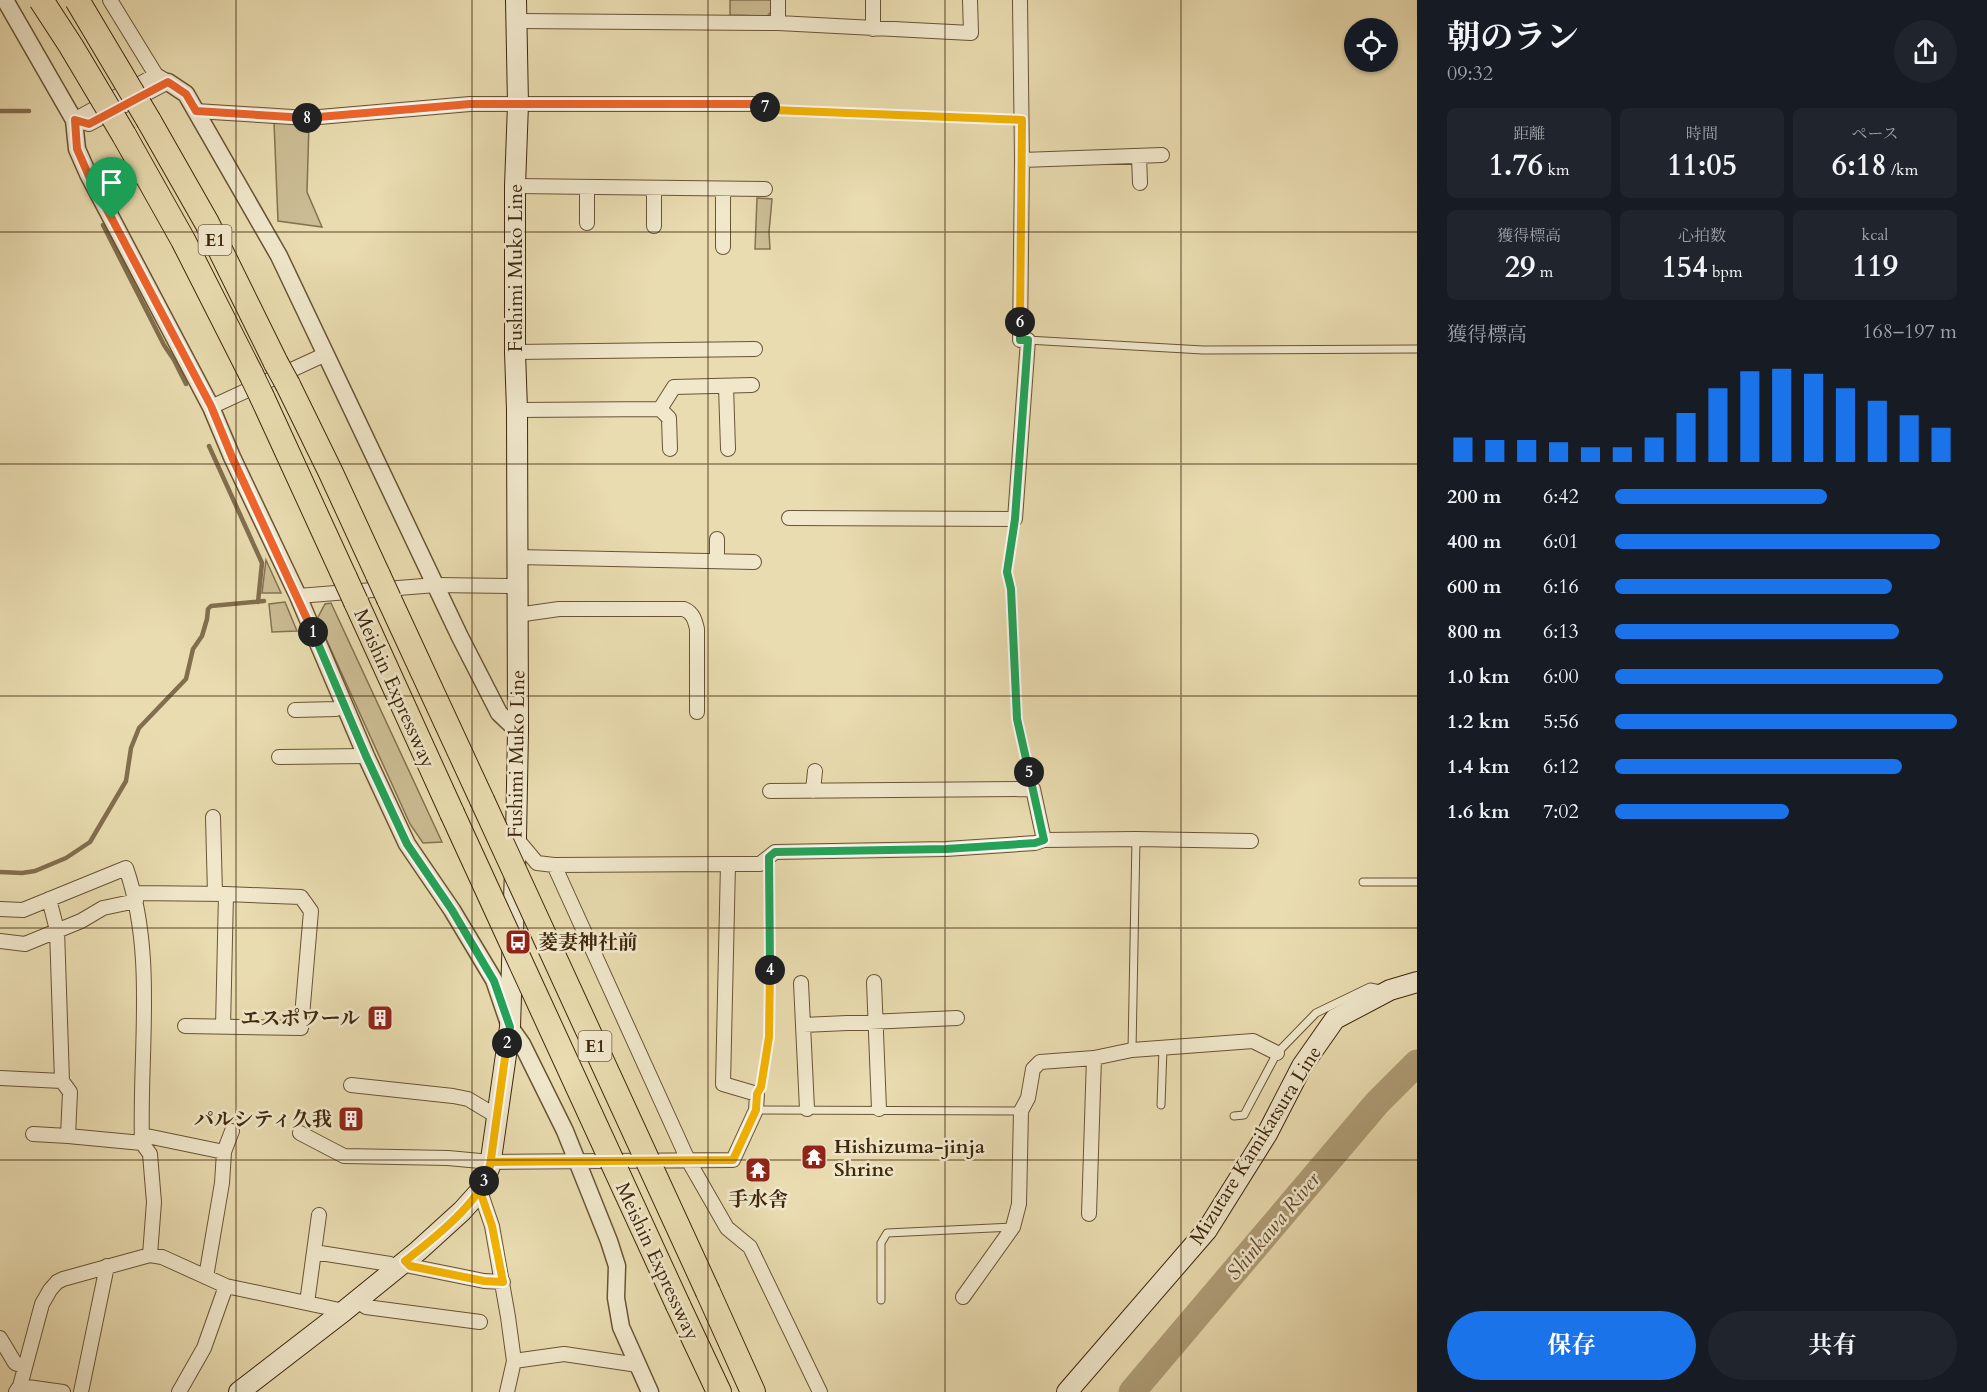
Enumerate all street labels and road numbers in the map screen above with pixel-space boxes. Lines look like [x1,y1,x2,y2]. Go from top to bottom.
street label: Fushimi Muko Line [502,184,529,352]
road number: E1 [198,225,232,255]
street label: Meishin Expressway [347,604,442,772]
street label: Fushimi Muko Line [502,670,531,838]
road number: E1 [578,1031,612,1061]
street label: Mizutare Kamikatsura Line [1183,1041,1328,1250]
street label: Meishin Expressway [609,1178,706,1345]

